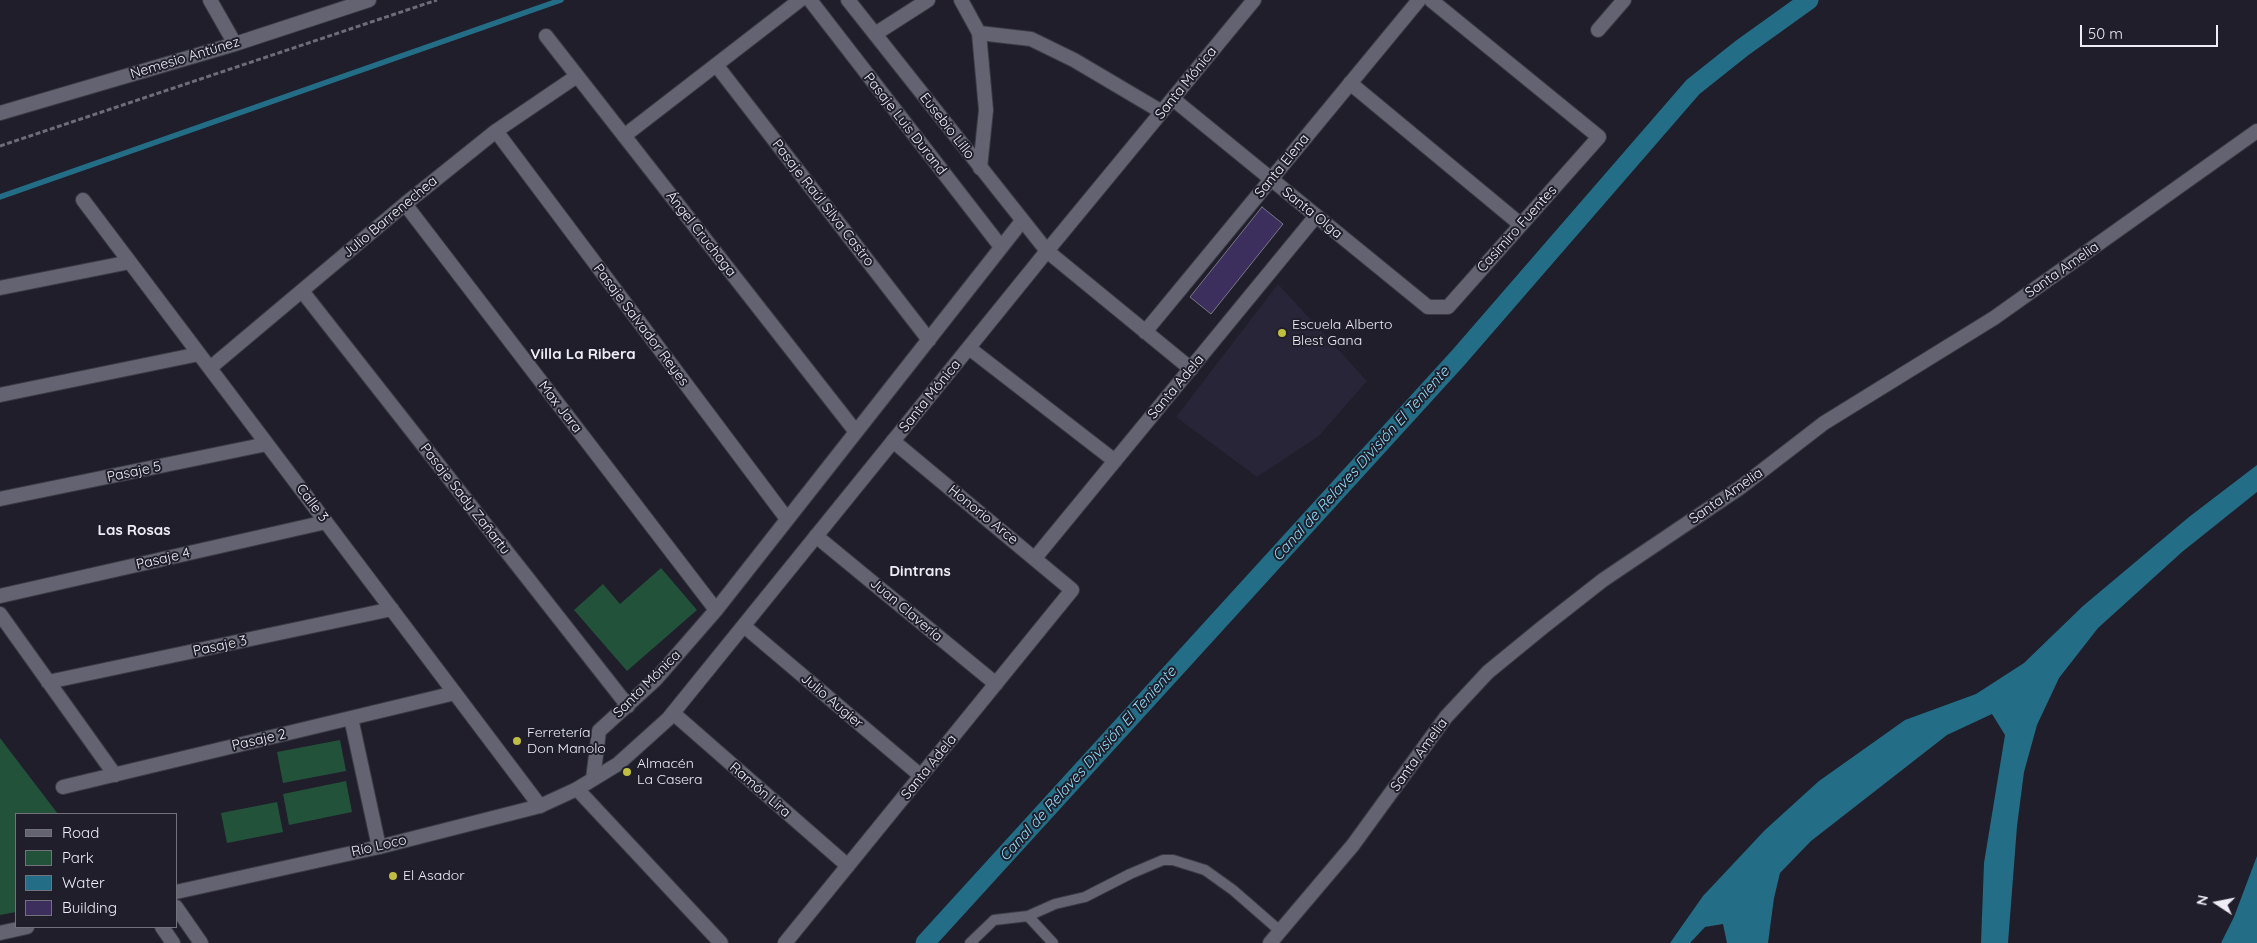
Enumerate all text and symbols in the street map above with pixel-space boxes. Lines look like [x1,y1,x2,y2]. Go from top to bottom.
scale bar [2082,15,2220,47]
text: 50 m [2088,24,2123,43]
street label: Nemesio Antúnez [128,33,242,83]
street label: Santa Mónica [1152,43,1220,123]
street label: Pasaje Luis Durand [860,70,950,178]
street label: Eusebio Lillo [916,90,978,162]
street label: Santa Elena [1251,131,1313,201]
street label: Pasaje Raúl Silva Castro [768,136,878,270]
street label: Julio Barrenechea [339,173,441,261]
street label: Casimiro Fuentes [1474,182,1560,276]
street label: Santa Olga [1279,184,1345,242]
street label: Ángel Cruchaga [662,188,740,280]
street label: Santa Amelia [2022,238,2102,302]
street label: Pasaje Salvador Reyes [590,261,692,389]
place label: Escuela Alberto Blest Gana [1292,317,1392,350]
marker: Escuela Alberto Blest Gana [1276,327,1288,339]
district label: Villa La Ribera [530,345,636,363]
street label: Santa Adela [1144,351,1208,423]
street label: Santa Mónica [896,356,964,436]
water label: Canal de Relaves División El Teniente [1269,363,1453,565]
street label: Max Jara [535,378,585,436]
street label: Pasaje Sady Zañartu [416,440,514,558]
street label: Pasaje 5 [105,458,163,486]
street label: Santa Amelia [1686,464,1766,528]
street label: Calle 3 [292,481,332,525]
street label: Honorio Arce [945,482,1021,548]
district label: Las Rosas [98,521,170,539]
street label: Pasaje 4 [134,545,192,573]
district label: Dintrans [889,562,951,580]
street label: Juan Clavería [866,575,946,645]
street label: Pasaje 3 [191,632,249,660]
street label: Santa Mónica [610,647,684,721]
water label: Canal de Relaves División El Teniente [996,663,1180,865]
street label: Julio Augier [797,670,867,732]
street label: Santa Amelia [1387,715,1451,795]
place label: Ferretería Don Manolo [527,725,606,758]
street label: Pasaje 2 [230,726,288,754]
street label: Santa Adela [898,731,960,803]
marker: Ferretería Don Manolo [511,735,523,747]
place label: Almacén La Casera [637,756,703,789]
street label: Ramón Lira [726,759,794,821]
marker: Almacén La Casera [621,766,633,778]
legend [15,813,178,928]
text: Road [62,823,99,842]
street label: Río Loco [350,831,408,861]
text: Park [62,848,94,867]
place label: El Asador [403,868,465,884]
marker: El Asador [387,870,399,882]
text: Water [62,873,105,892]
north arrow [2192,878,2242,928]
text: N [2192,893,2212,907]
text: Building [62,898,117,917]

